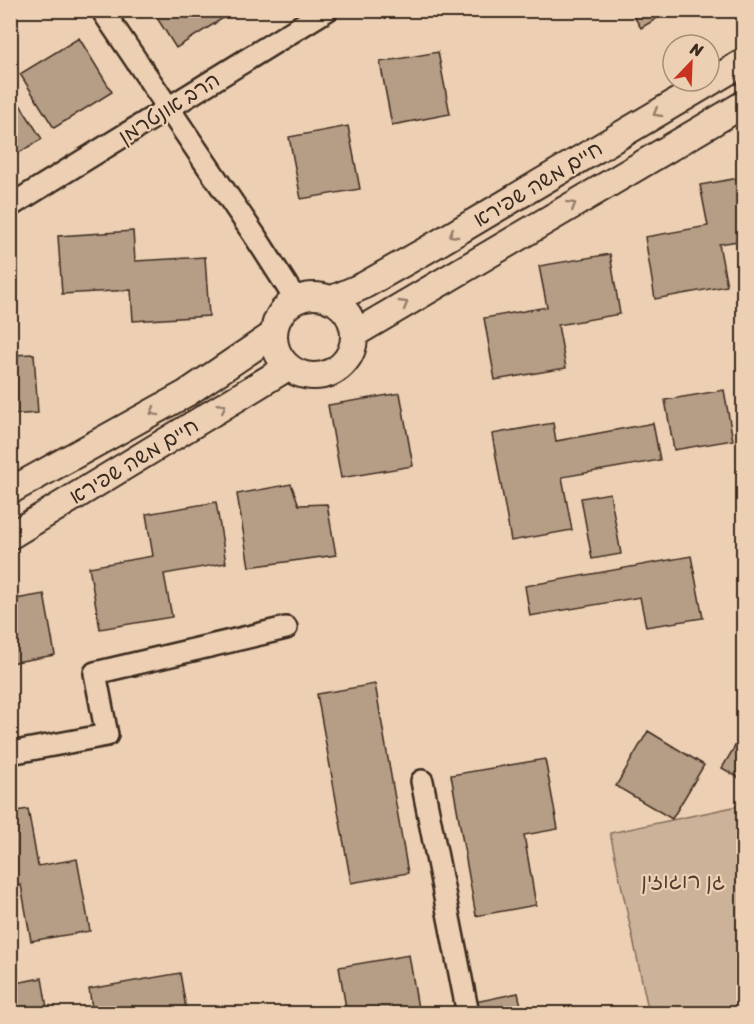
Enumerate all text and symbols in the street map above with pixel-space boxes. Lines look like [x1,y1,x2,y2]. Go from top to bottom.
north arrow [661,33,721,93]
text: N [685,34,708,66]
street label: הרב אונטרמן [110,62,228,154]
one-way arrow [653,106,663,118]
street label: חיים משה שפירא [466,130,610,238]
one-way arrow [566,201,576,212]
one-way arrow [449,227,459,239]
one-way arrow [398,300,408,311]
one-way arrow [216,403,226,415]
one-way arrow [150,404,160,416]
street label: חיים משה שפירא [62,407,206,515]
park label: גן רוגוזין [641,862,725,900]

